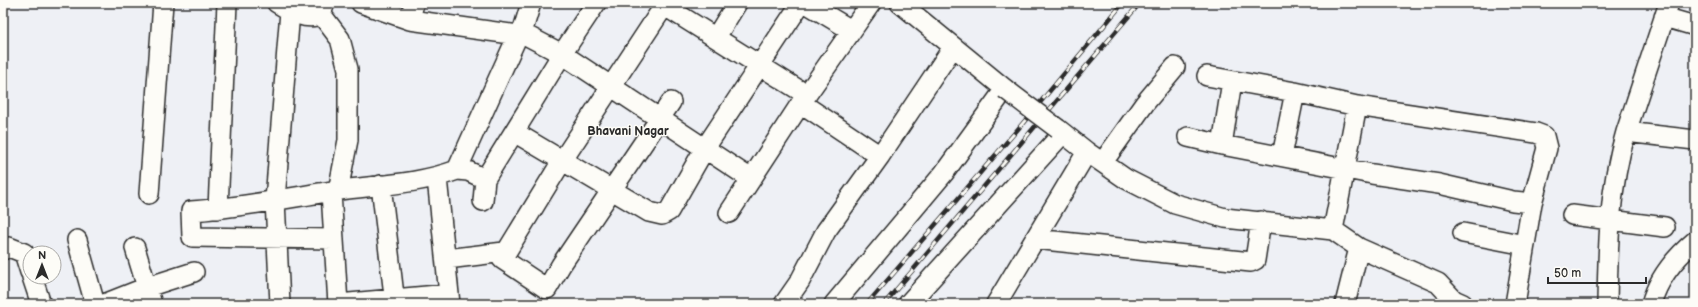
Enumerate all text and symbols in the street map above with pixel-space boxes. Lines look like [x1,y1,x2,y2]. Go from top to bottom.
district label: Bhavani Nagar [587,124,669,139]
north arrow [22,245,62,285]
text: N [38,249,46,262]
scale bar [1548,259,1646,285]
text: 50 m [1554,266,1581,281]

